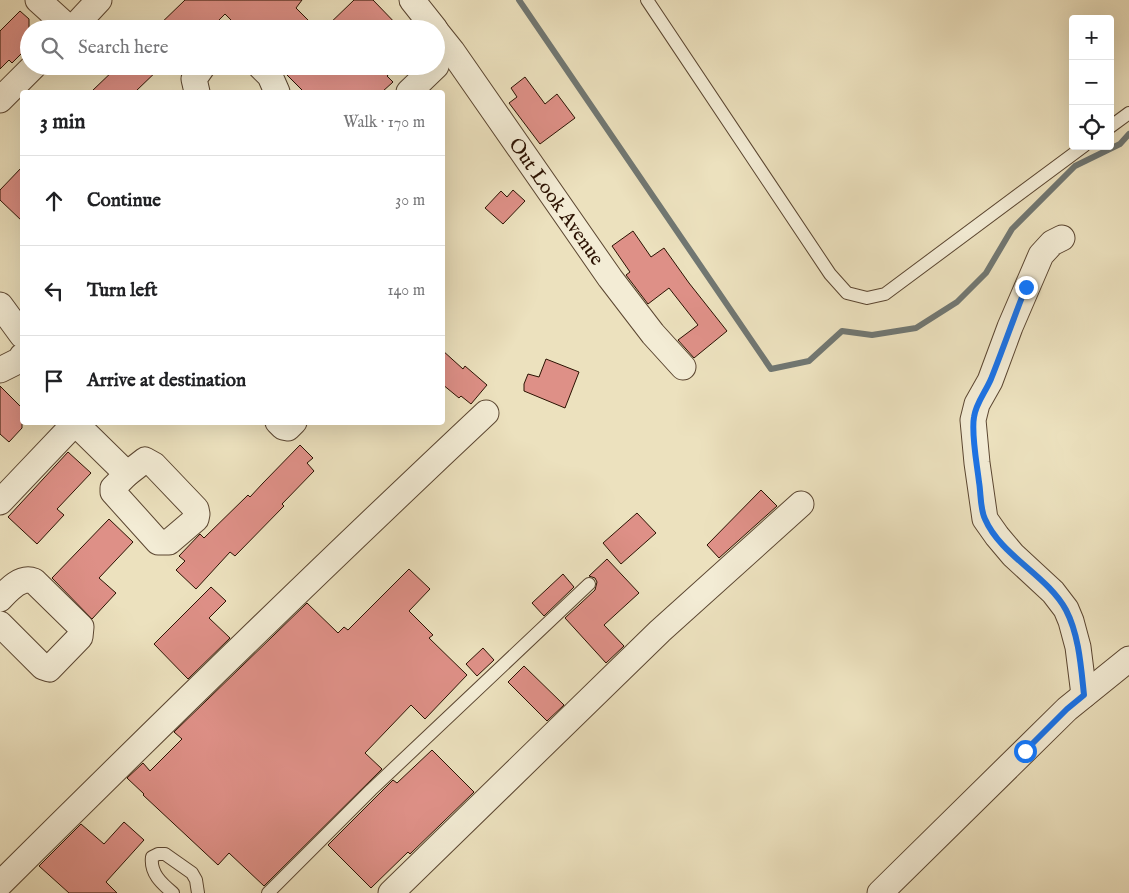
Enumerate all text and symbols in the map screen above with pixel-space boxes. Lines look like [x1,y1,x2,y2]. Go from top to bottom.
map controls [1069,15,1114,150]
button: + [1069,15,1114,60]
search box [20,20,445,75]
icon: search [38,34,66,62]
text: Search here [78,36,169,60]
button: − [1069,60,1114,105]
button: locate [1069,105,1114,150]
text: 3 min [40,109,85,136]
text: Walk · 170 m [343,113,425,133]
street label: Out Look Avenue [502,133,609,271]
icon: ahead [40,187,68,215]
text: Continue [87,189,161,213]
text: 30 m [395,191,425,211]
route end [1015,276,1038,299]
icon: left [40,277,68,305]
text: Turn left [87,279,158,303]
text: 140 m [387,281,425,301]
icon: arrive [40,367,68,395]
text: Arrive at destination [87,369,246,393]
route start [1014,740,1037,763]

